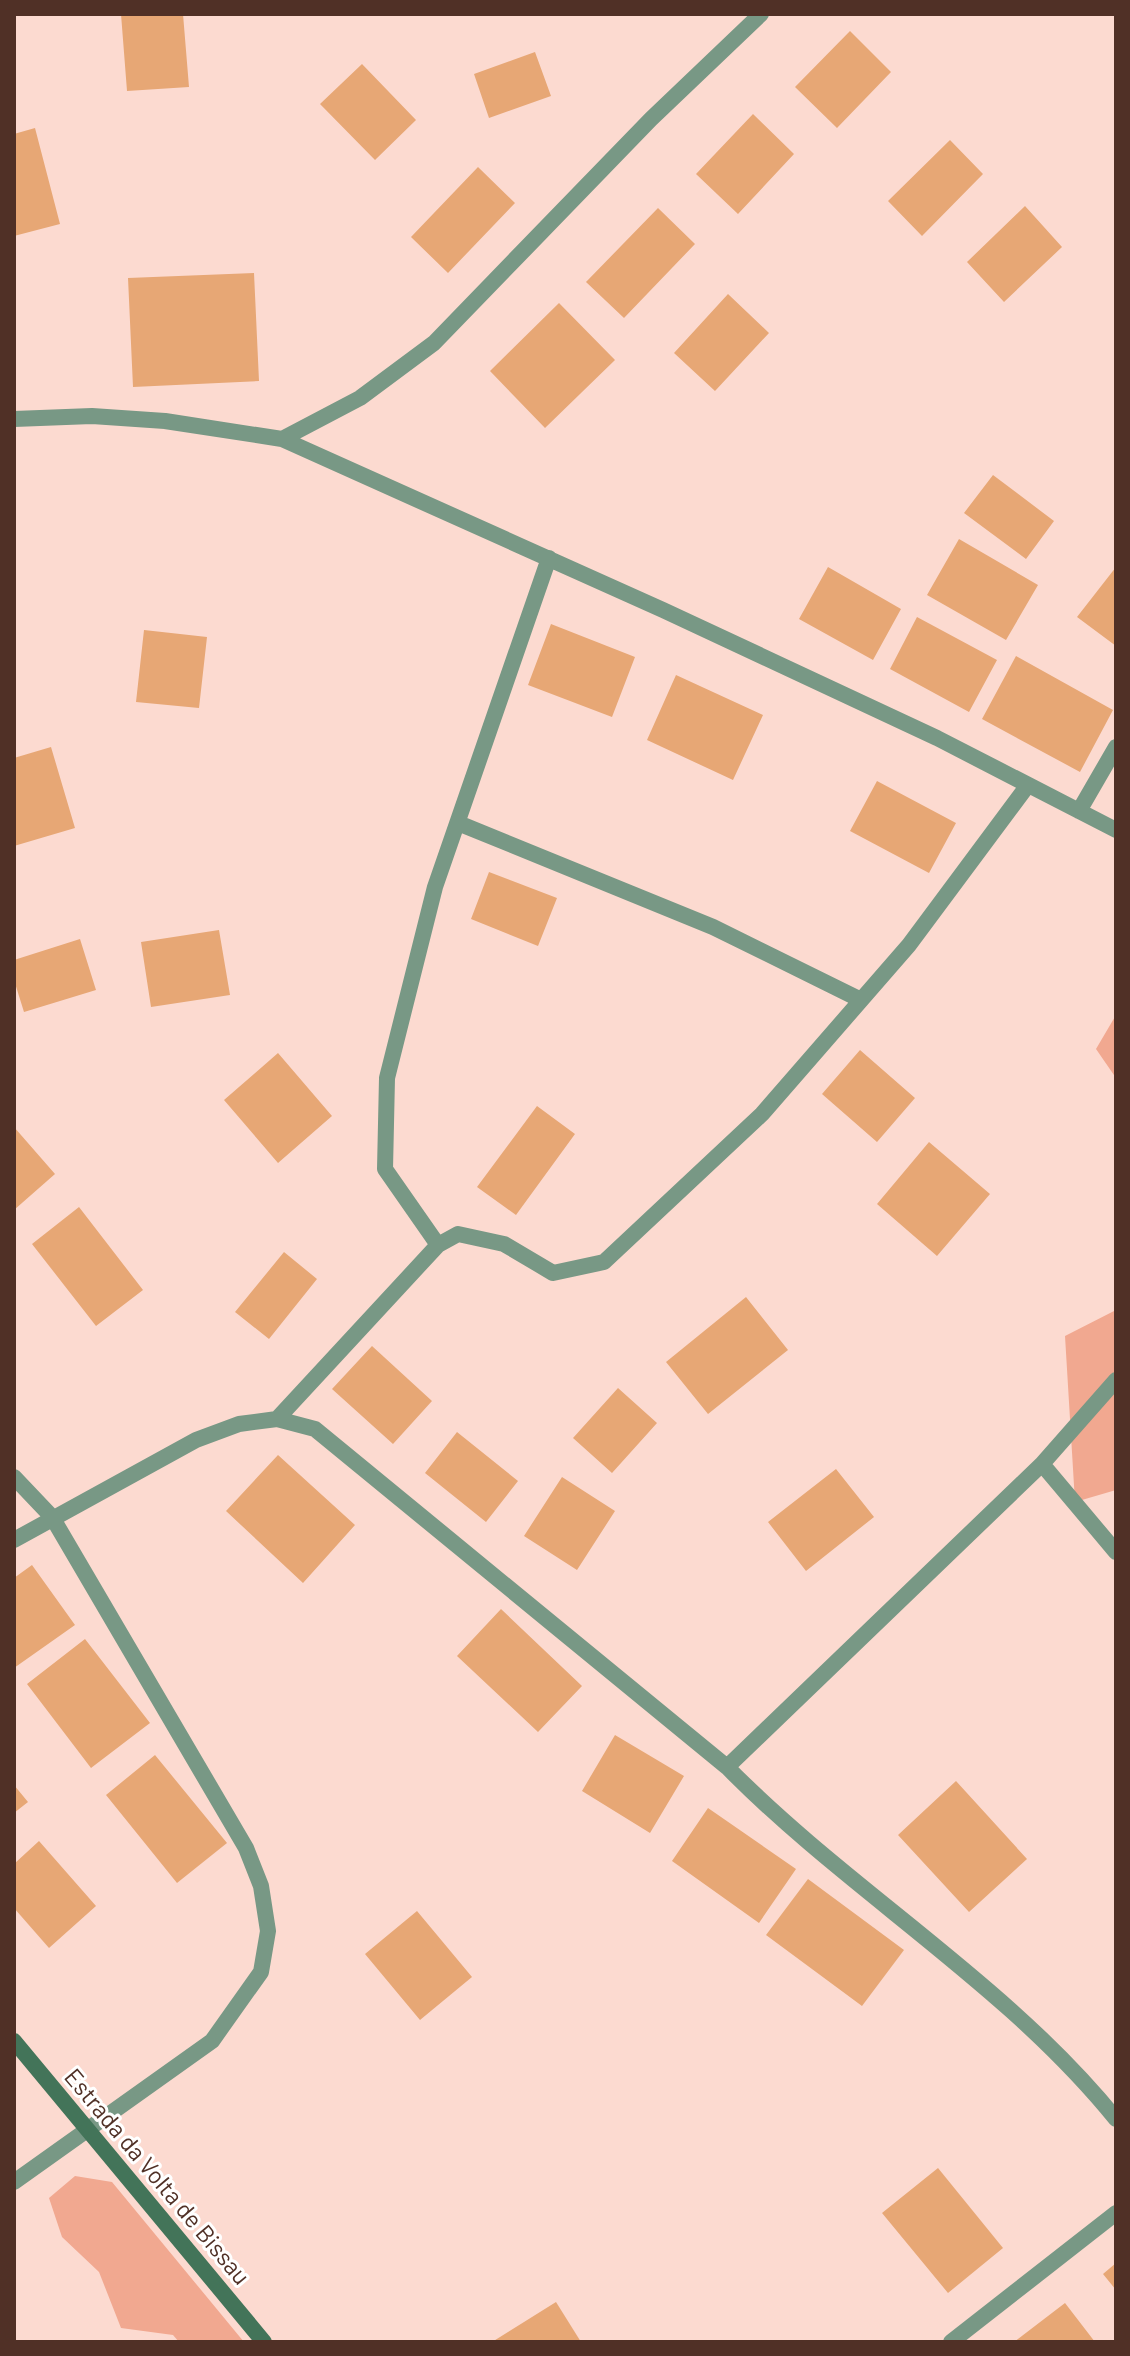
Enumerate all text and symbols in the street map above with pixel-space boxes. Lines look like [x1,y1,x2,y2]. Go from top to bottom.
street label: Estrada da Volta de Bissau [59,2062,257,2290]

